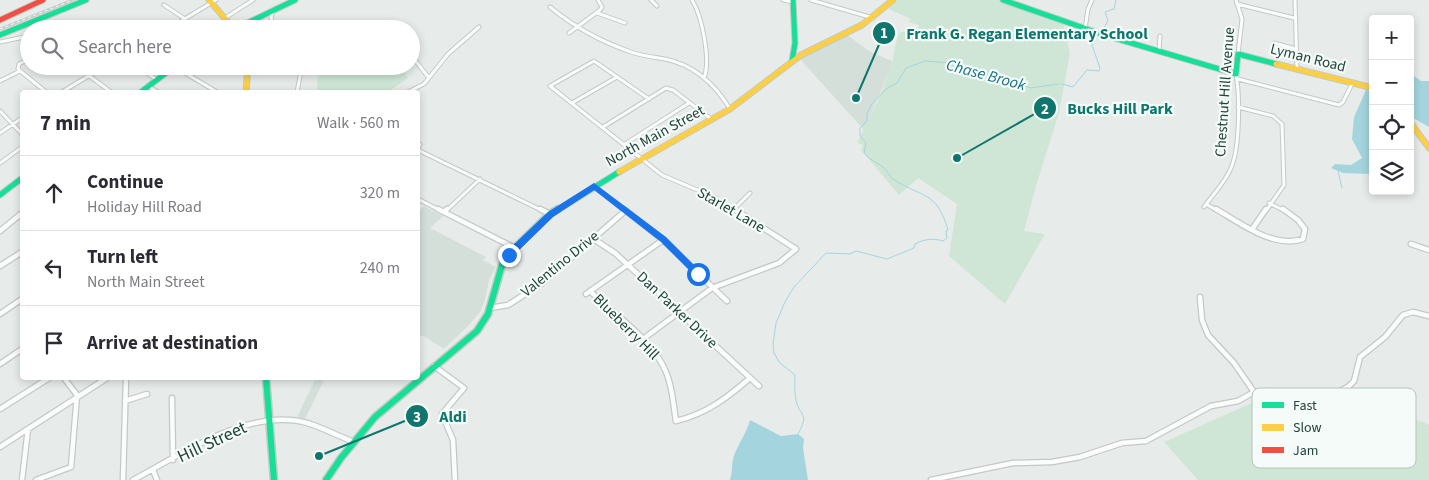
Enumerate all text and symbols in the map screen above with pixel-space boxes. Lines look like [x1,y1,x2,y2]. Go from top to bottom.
map controls [1369,15,1414,195]
button: + [1369,15,1414,60]
callout: Frank G. Regan Elementary School [872,18,1158,49]
search box [20,20,420,75]
text: 1 [880,23,888,44]
text: Frank G. Regan Elementary School [906,23,1148,45]
street label: Chestnut Hill Avenue [1210,26,1240,158]
icon: search [38,34,66,62]
text: Search here [78,34,172,61]
street label: Lyman Road [1268,38,1348,78]
water label: Chase Brook [944,54,1029,96]
button: − [1369,60,1414,105]
callout: Bucks Hill Park [1033,93,1183,124]
text: Bucks Hill Park [1067,98,1173,120]
text: 2 [1041,99,1049,120]
street label: North Main Street [602,100,708,172]
button: locate [1369,105,1414,150]
text: 7 min [40,108,91,138]
text: Walk · 560 m [317,112,400,134]
button: layers [1369,150,1414,195]
text: Continue [87,169,164,196]
icon: ahead [40,179,68,207]
text: 320 m [360,182,400,204]
street label: Starlet Lane [693,182,769,238]
text: Holiday Hill Road [87,196,202,218]
street label: Valentino Drive [516,226,604,302]
text: Turn left [87,244,158,271]
route end [498,244,521,267]
icon: left [40,254,68,282]
text: 240 m [360,257,400,279]
route start [687,263,710,286]
street label: Dan Parker Drive [632,267,722,353]
text: North Main Street [87,271,205,293]
street label: Blueberry Hill [588,289,664,365]
icon: arrive [40,329,68,357]
text: Arrive at destination [87,330,258,357]
legend [1252,388,1416,468]
text: Fast [1293,396,1317,416]
callout: Aldi [404,401,476,432]
text: Aldi [438,406,467,428]
text: 3 [413,407,421,428]
street label: Hill Street [173,415,251,469]
text: Slow [1293,418,1322,438]
text: Jam [1293,441,1318,461]

